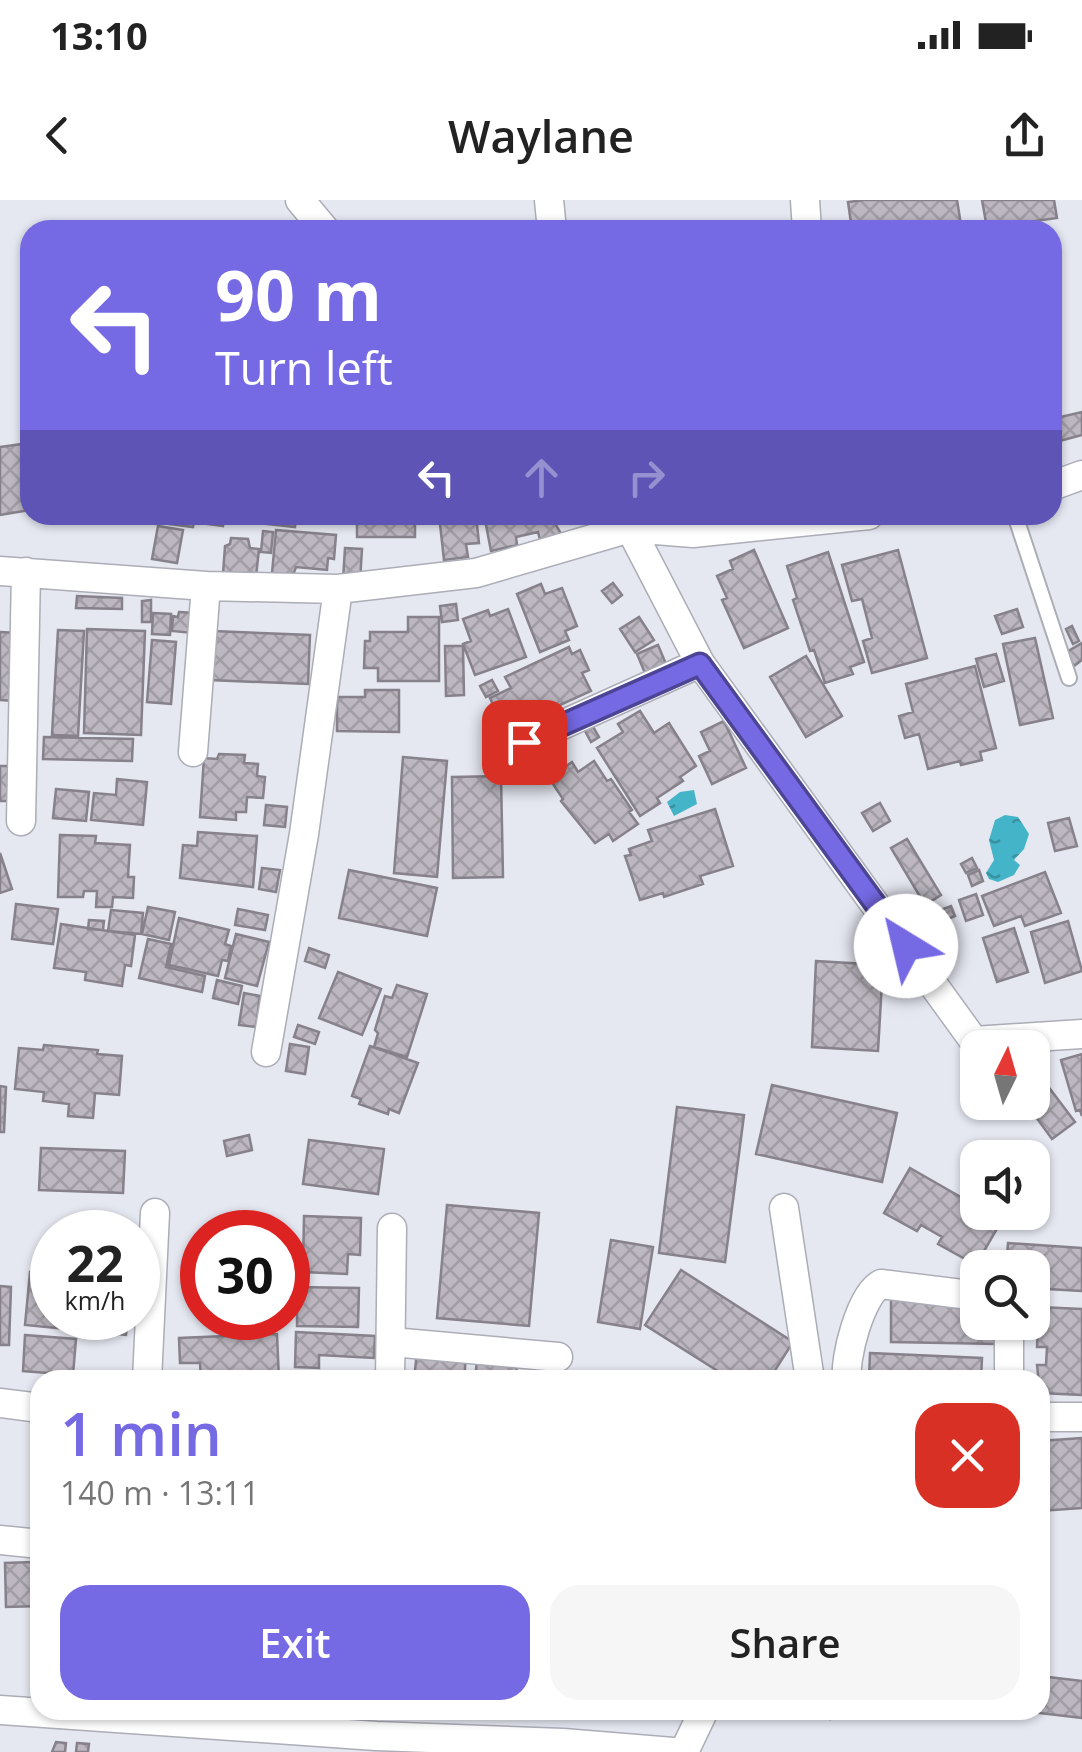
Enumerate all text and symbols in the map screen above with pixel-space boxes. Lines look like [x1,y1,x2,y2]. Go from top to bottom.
text: 13:10 [50,9,148,61]
text: Waylane [448,105,634,166]
icon: back [30,108,85,163]
icon: share [997,108,1052,163]
text: 90 m [215,246,382,342]
icon: left [50,260,180,390]
text: Turn left [215,337,393,398]
icon: left [409,450,464,505]
icon: ahead [514,450,569,505]
icon: right [619,450,674,505]
pin [482,700,567,785]
icon: arrive [497,715,552,770]
position arrow [854,894,958,998]
north arrow [960,1030,1050,1120]
map controls [960,1030,1050,1340]
button: sound [960,1140,1050,1230]
speed limit sign: 30 [180,1210,310,1340]
text: 22 [66,1229,124,1297]
button: search [960,1250,1050,1340]
text: km/h [65,1283,125,1317]
text: 1 min [60,1392,222,1474]
button: close [915,1403,1020,1508]
text: 140 m · 13:11 [60,1471,259,1514]
button: Exit [60,1585,530,1700]
button: Share [550,1585,1020,1700]

